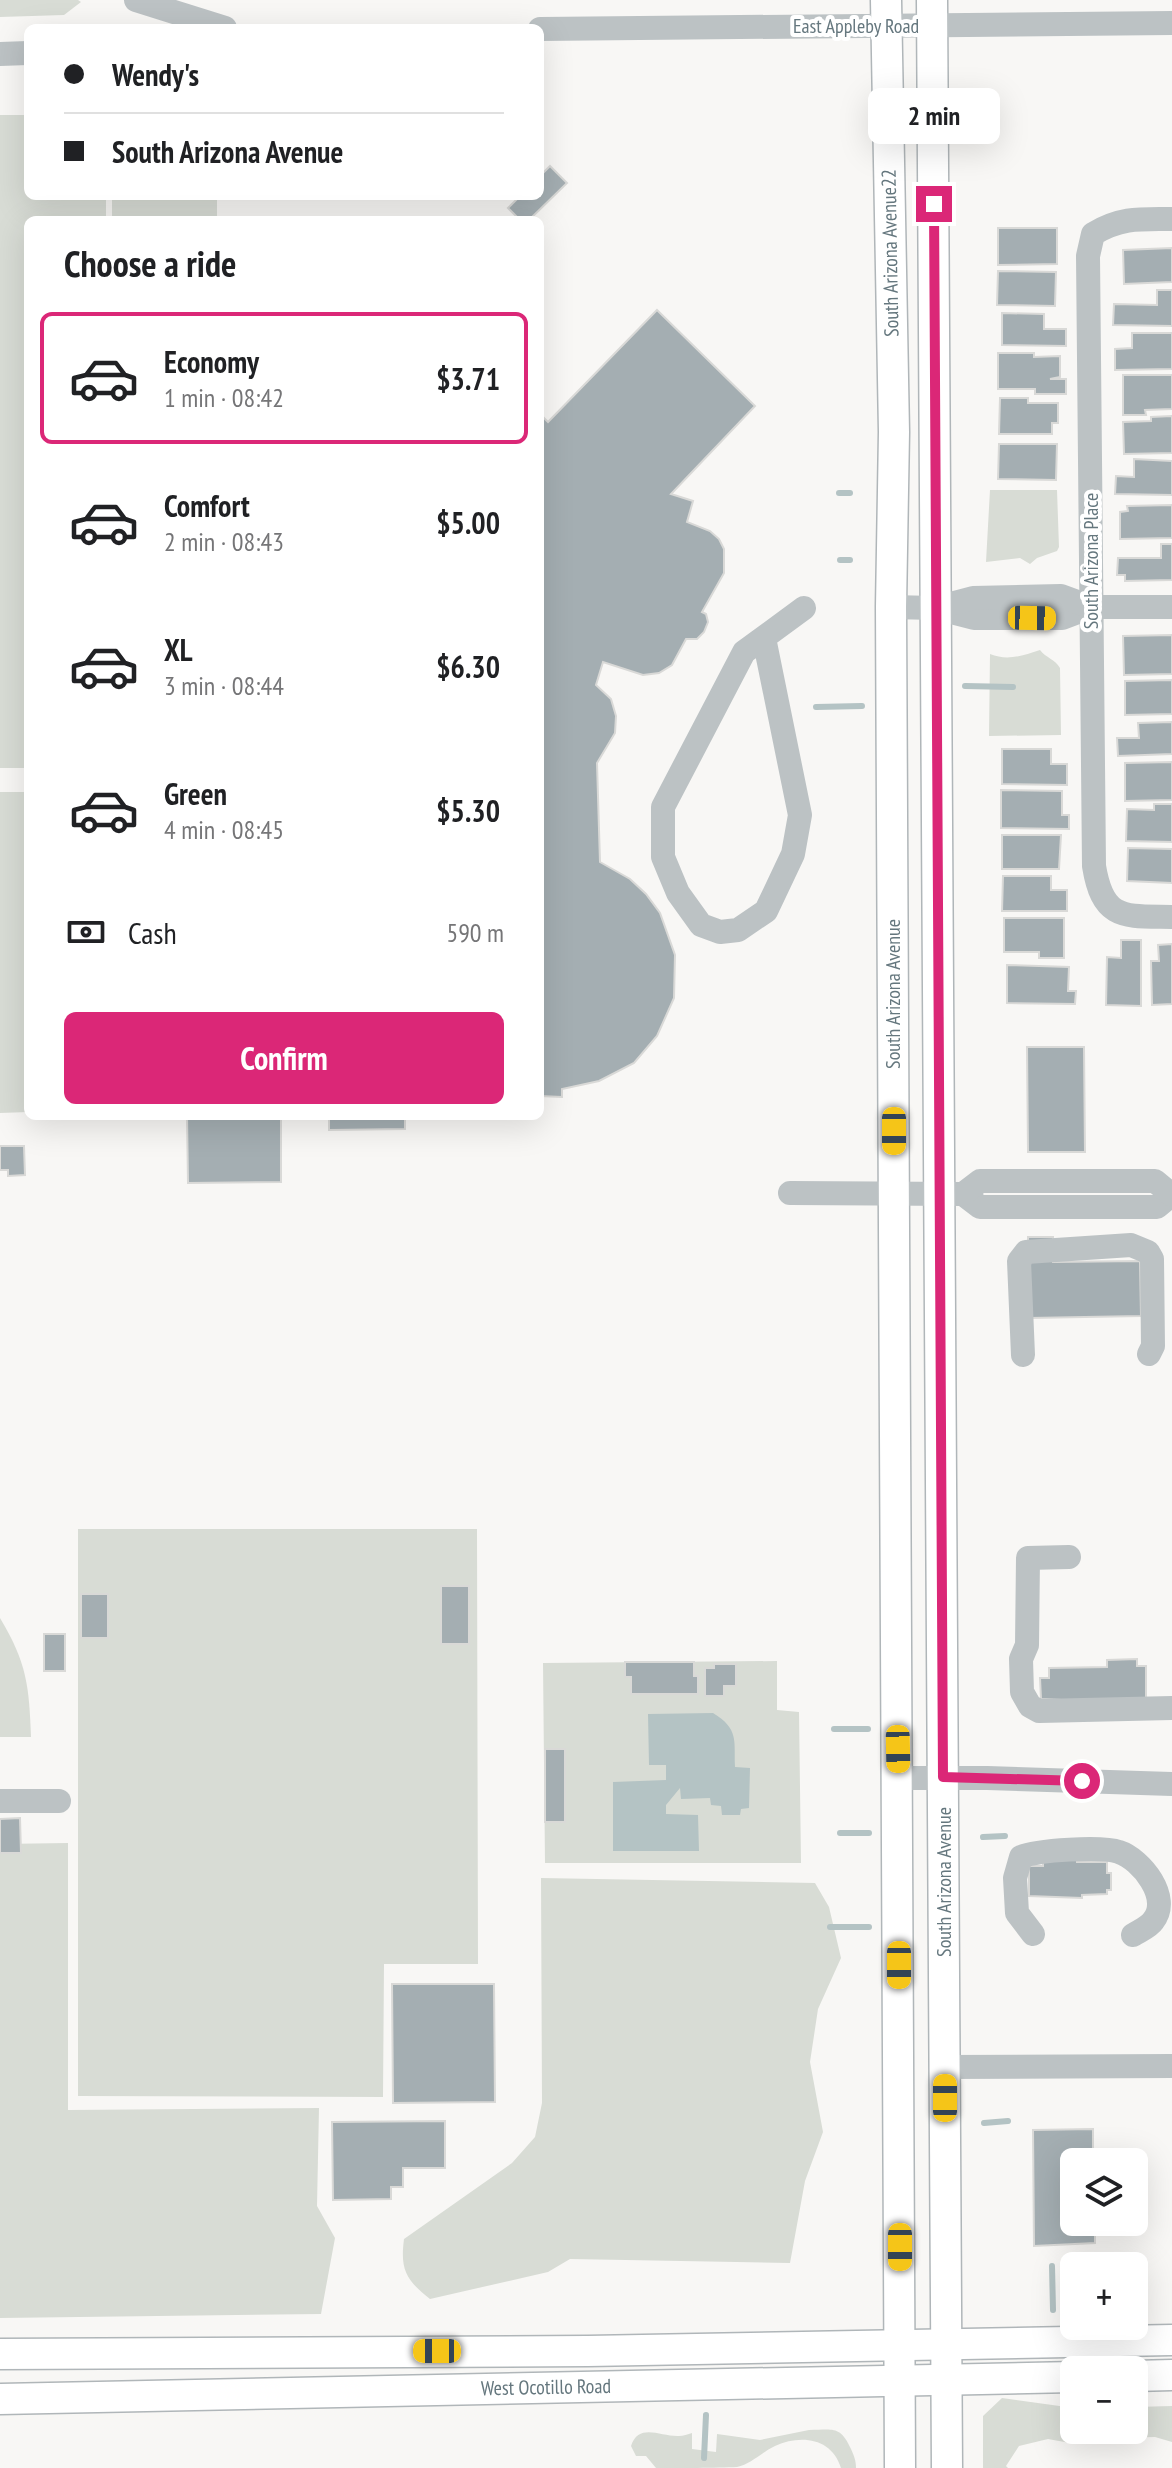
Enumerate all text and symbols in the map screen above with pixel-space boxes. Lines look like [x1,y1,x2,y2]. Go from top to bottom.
street label: East Appleby Road [793,13,919,39]
text: Wendy's [112,55,199,94]
callout: 2 min [868,88,1000,144]
text: 2 min [908,99,960,132]
text: South Arizona Avenue [112,132,343,171]
street label: South Arizona Avenue22 [876,169,904,337]
route end [916,186,952,222]
text: Choose a ride [64,240,236,287]
icon: car [68,342,140,414]
text: Economy [164,342,259,381]
text: $3.71 [436,359,500,398]
text: 1 min · 08:42 [164,381,284,414]
icon: car [68,486,140,558]
text: Comfort [164,486,250,525]
street label: South Arizona Place [1078,493,1104,629]
text: $5.00 [436,503,500,542]
text: 2 min · 08:43 [164,525,284,558]
car [1008,606,1056,630]
icon: car [68,630,140,702]
text: XL [164,630,193,669]
text: $6.30 [436,647,500,686]
text: 3 min · 08:44 [164,669,284,702]
icon: car [68,774,140,846]
text: Green [164,774,227,813]
text: $5.30 [436,791,500,830]
text: 4 min · 08:45 [164,813,284,846]
icon: cash [64,910,108,954]
text: Cash [128,913,177,952]
text: 590 m [446,916,504,949]
street label: South Arizona Avenue [880,919,906,1069]
button: Confirm [64,1012,504,1104]
car [882,1107,906,1155]
car [886,1725,910,1773]
route start [1064,1763,1100,1799]
street label: South Arizona Avenue [931,1807,957,1957]
car [887,1941,911,1989]
car [933,2074,957,2122]
map controls [1060,2148,1148,2444]
button: layers [1060,2148,1148,2236]
car [888,2223,912,2271]
button: + [1060,2252,1148,2340]
car [413,2339,461,2363]
button: − [1060,2356,1148,2444]
street label: West Ocotillo Road [481,2373,611,2401]

